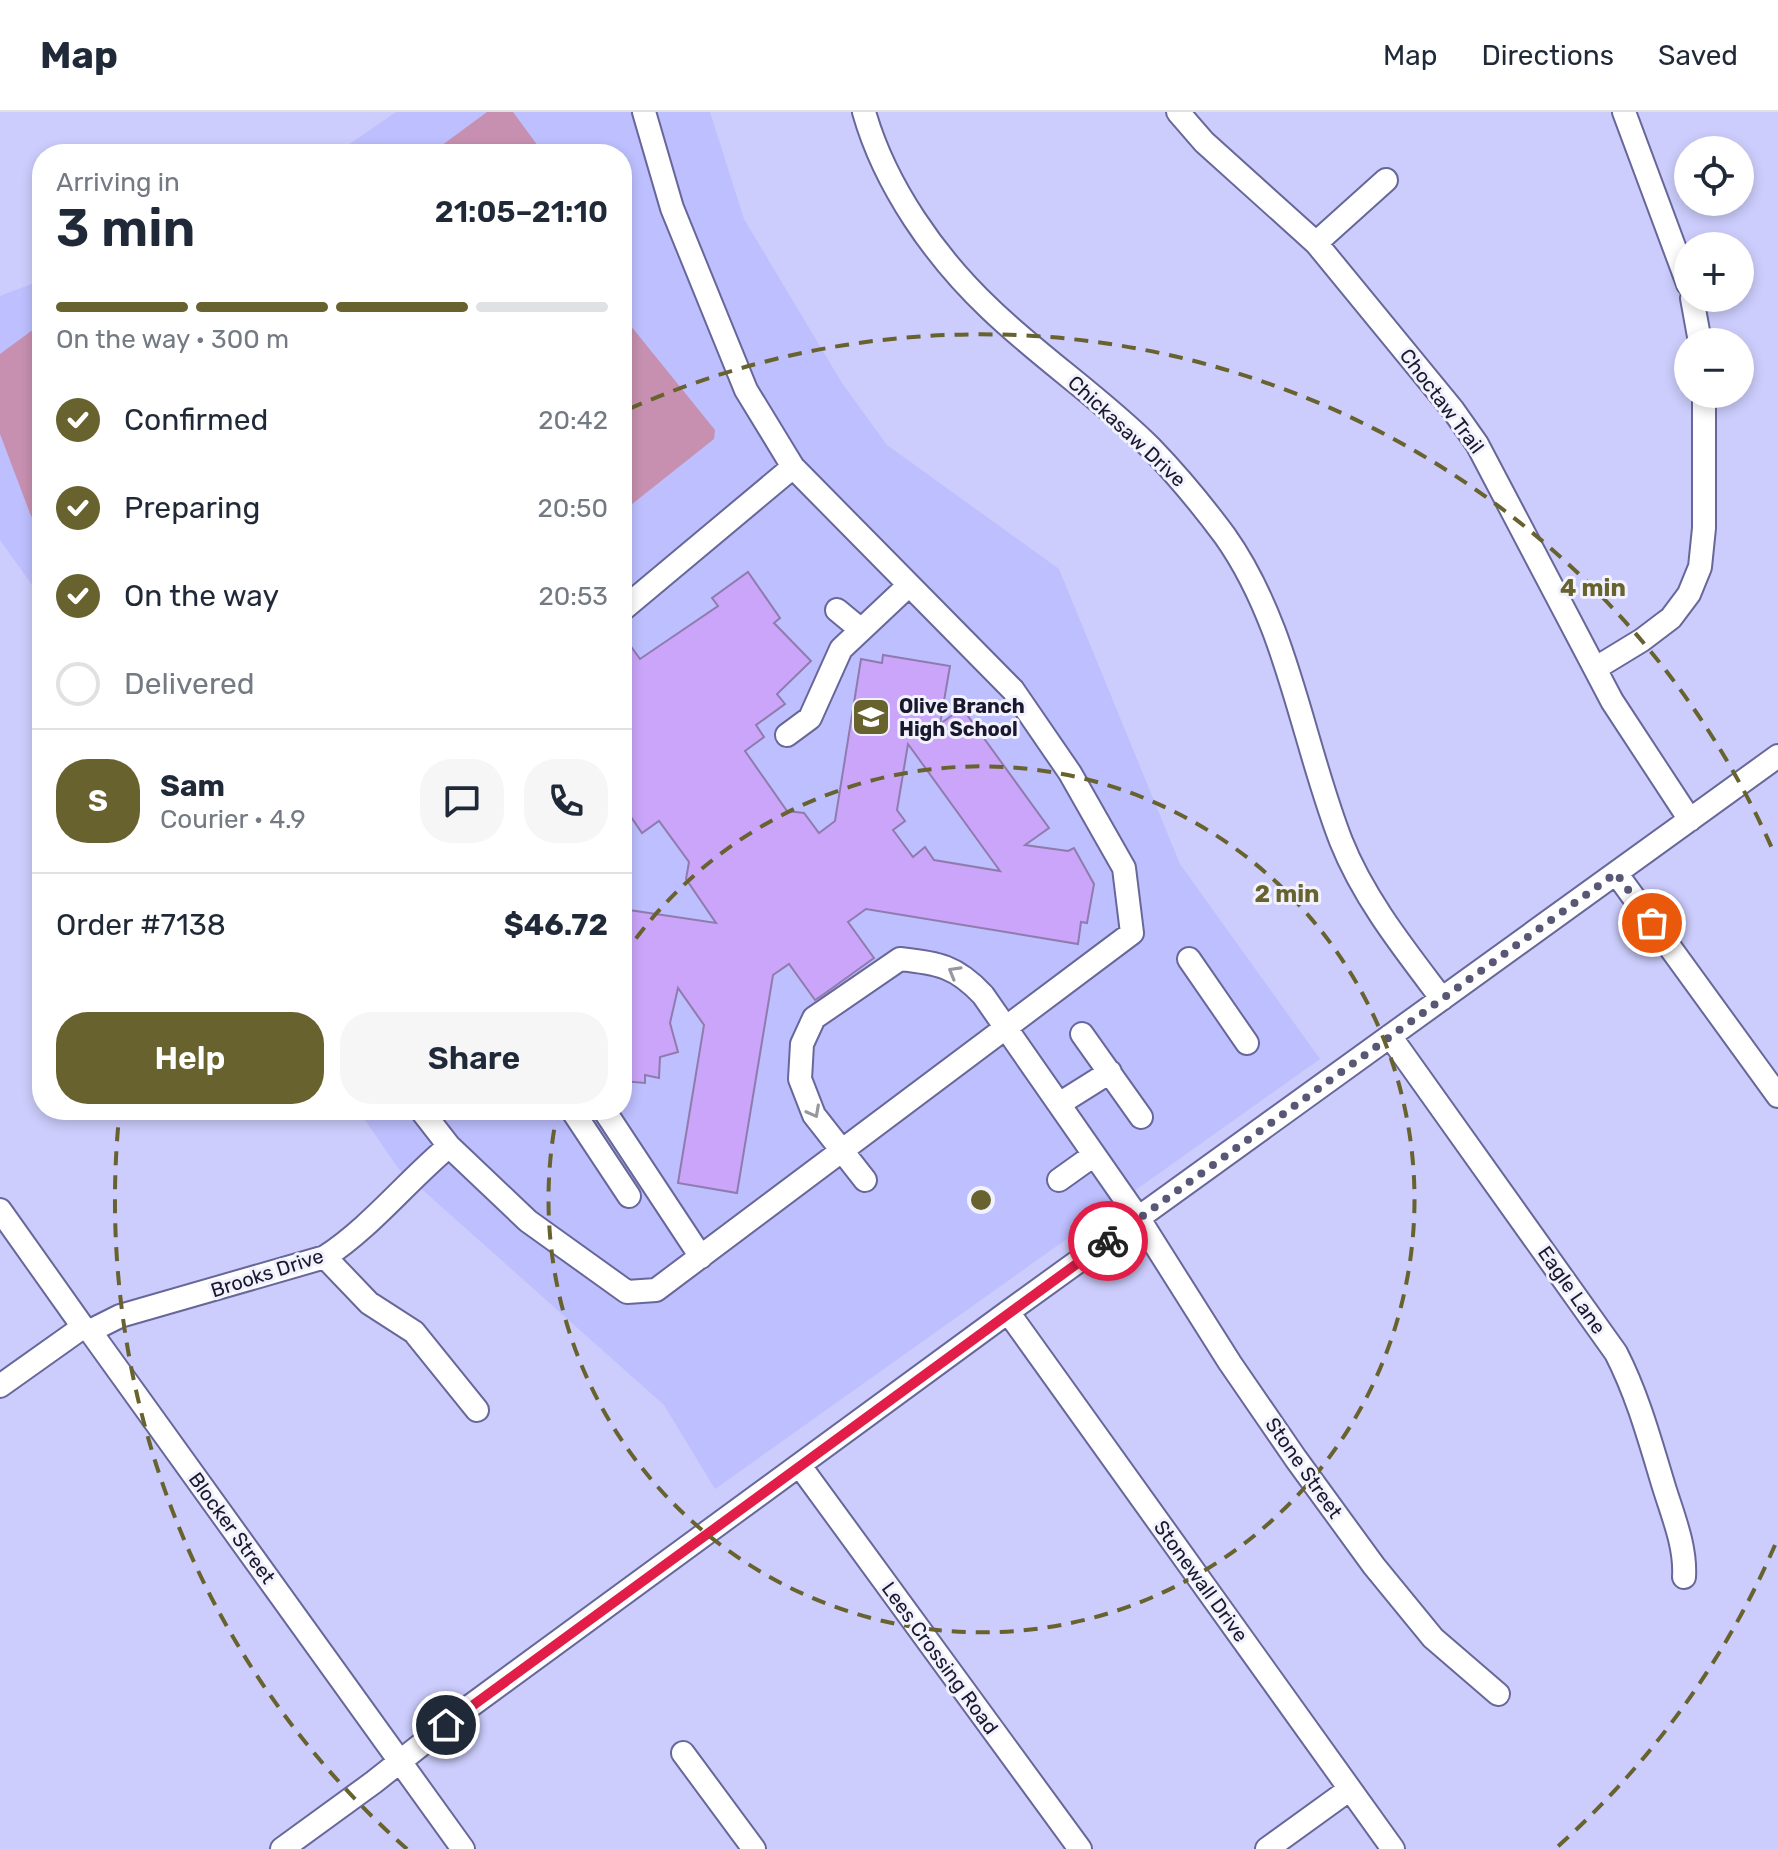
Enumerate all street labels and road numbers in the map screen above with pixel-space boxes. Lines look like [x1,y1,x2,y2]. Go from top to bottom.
street label: Choctaw Trail [1395,344,1489,458]
street label: Chickasaw Drive [1063,370,1191,492]
street label: Eagle Lane [1533,1241,1611,1339]
street label: Brooks Drive [208,1243,326,1303]
street label: Stone Street [1260,1413,1348,1523]
street label: Blocker Street [184,1468,281,1588]
street label: Stonewall Drive [1149,1516,1253,1646]
street label: Lees Crossing Road [877,1577,1003,1739]

